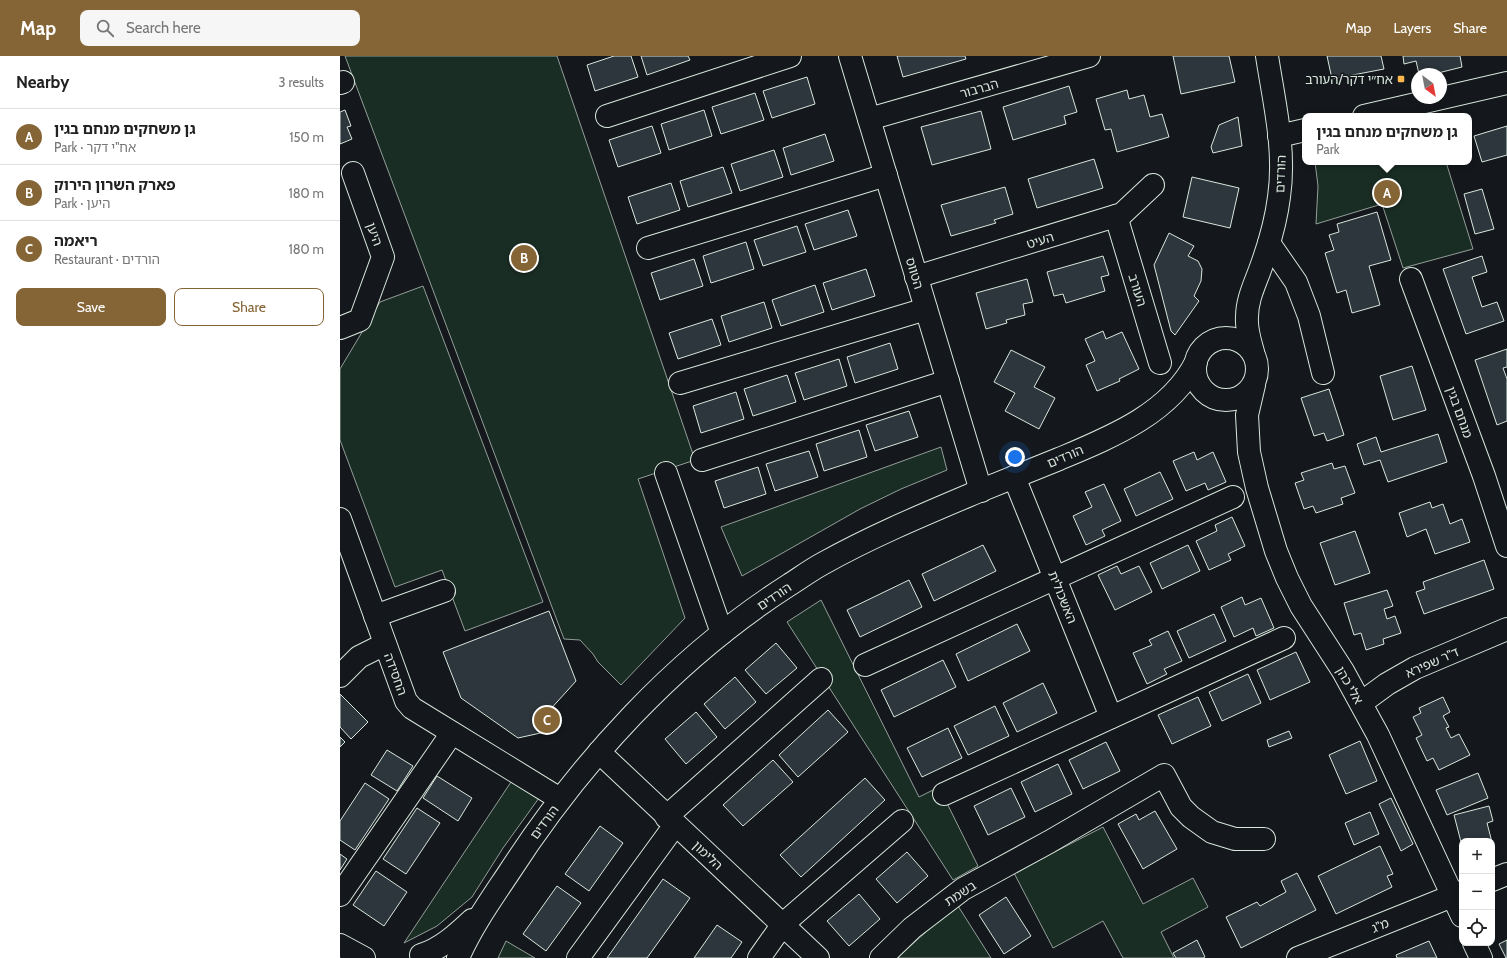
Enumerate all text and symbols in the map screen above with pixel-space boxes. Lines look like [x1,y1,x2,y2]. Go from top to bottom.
search box [80,10,360,46]
text: Map [20,17,56,40]
icon: search [94,17,116,39]
text: Search here [126,19,201,37]
text: Map [1346,19,1371,37]
text: Layers [1393,19,1431,37]
text: Share [1453,19,1487,37]
north arrow [1411,68,1447,104]
place label: אח״י דקר/העורב [1305,71,1393,87]
text: Nearby [16,72,69,92]
text: 3 results [278,74,324,90]
marker: אח״י דקר/העורב [1396,74,1406,84]
street label: הברבור [958,75,1000,101]
popup [1302,113,1472,165]
text: גן משחקים מנחם בגין [54,120,196,138]
text: גן משחקים מנחם בגין [1316,123,1458,141]
text: A [25,129,33,145]
text: 150 m [289,129,324,145]
text: Park · אח"י דקר [54,139,136,155]
text: Park [1316,141,1340,157]
street label: הורדים [1271,155,1289,193]
text: פארק השרון הירוק [54,176,176,194]
pin: A [1374,178,1400,208]
text: B [25,185,33,201]
text: 180 m [288,185,324,201]
text: Park · היען [54,195,110,211]
street label: היען [363,220,387,248]
street label: העיט [1024,228,1056,252]
text: ריאמה [54,232,98,250]
text: C [25,241,33,257]
text: 180 m [288,241,324,257]
pin: B [511,243,537,273]
text: Restaurant · הורדים [54,251,160,267]
street label: הטווס [903,255,927,291]
street label: העורב [1125,272,1151,308]
button: Save [16,288,166,326]
button: Share [174,288,324,326]
street label: מנחם בגין [1443,384,1477,440]
street label: הורדים [1044,441,1086,471]
your location [1005,447,1025,467]
street label: האשכולית [1045,568,1081,626]
street label: הורדים [754,579,794,613]
street label: ד"ר שפירא [1403,643,1461,681]
street label: החסידה [381,651,411,697]
street label: אלי כהן [1333,663,1367,707]
pin: C [534,705,560,735]
street label: הורדים [526,802,562,842]
street label: הלימון [690,837,726,873]
map controls [1459,838,1495,946]
button: + [1459,838,1495,874]
button: − [1459,874,1495,910]
street label: בשמת [941,877,979,909]
button: locate [1459,910,1495,946]
street label: מ"ג [1369,914,1392,936]

